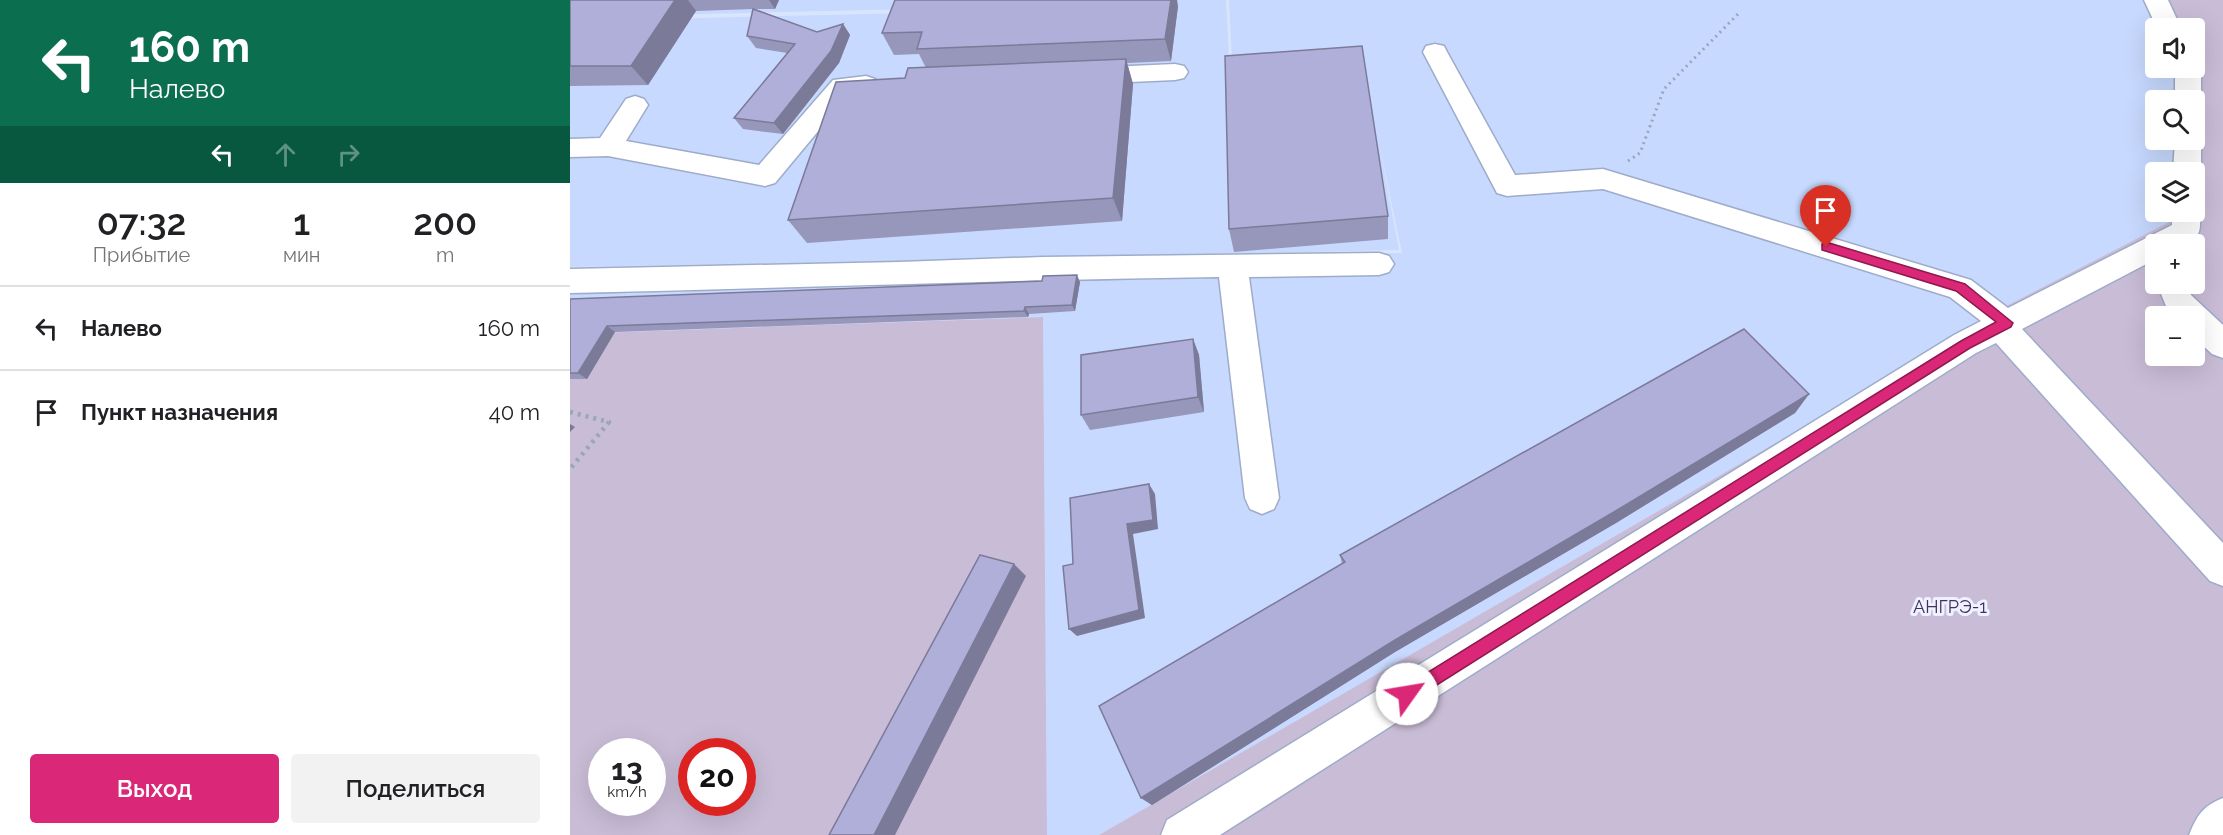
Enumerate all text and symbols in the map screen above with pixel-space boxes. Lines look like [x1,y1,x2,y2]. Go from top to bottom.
map controls [2145,18,2205,366]
button: sound [2145,18,2205,78]
text: 160 m [129,23,250,72]
icon: left [30,24,108,102]
text: Налево [129,73,225,104]
button: search [2145,90,2205,150]
icon: left [206,138,239,171]
icon: ahead [269,138,302,171]
icon: right [332,138,365,171]
button: layers [2145,162,2205,222]
pin [1800,185,1851,247]
icon: arrive [1809,194,1842,227]
text: 07:32 [97,201,186,243]
text: 1 [293,201,310,243]
text: 200 [413,201,477,243]
button: + [2145,234,2205,294]
text: Прибытие [93,243,190,267]
text: мин [283,243,320,267]
text: m [436,243,454,267]
button: − [2145,306,2205,366]
icon: left [30,312,63,345]
text: Налево [81,315,162,341]
text: 160 m [478,315,540,341]
icon: arrive [30,396,63,429]
text: Пункт назначения [81,399,278,425]
text: 40 m [489,399,540,425]
park label: АНГРЭ-1 [1913,596,1987,617]
position arrow [1375,662,1439,726]
speed limit sign: 20 [678,738,756,816]
text: 13 [611,752,643,787]
button: Выход [30,754,279,823]
button: Поделиться [291,754,540,823]
text: km/h [607,783,647,801]

